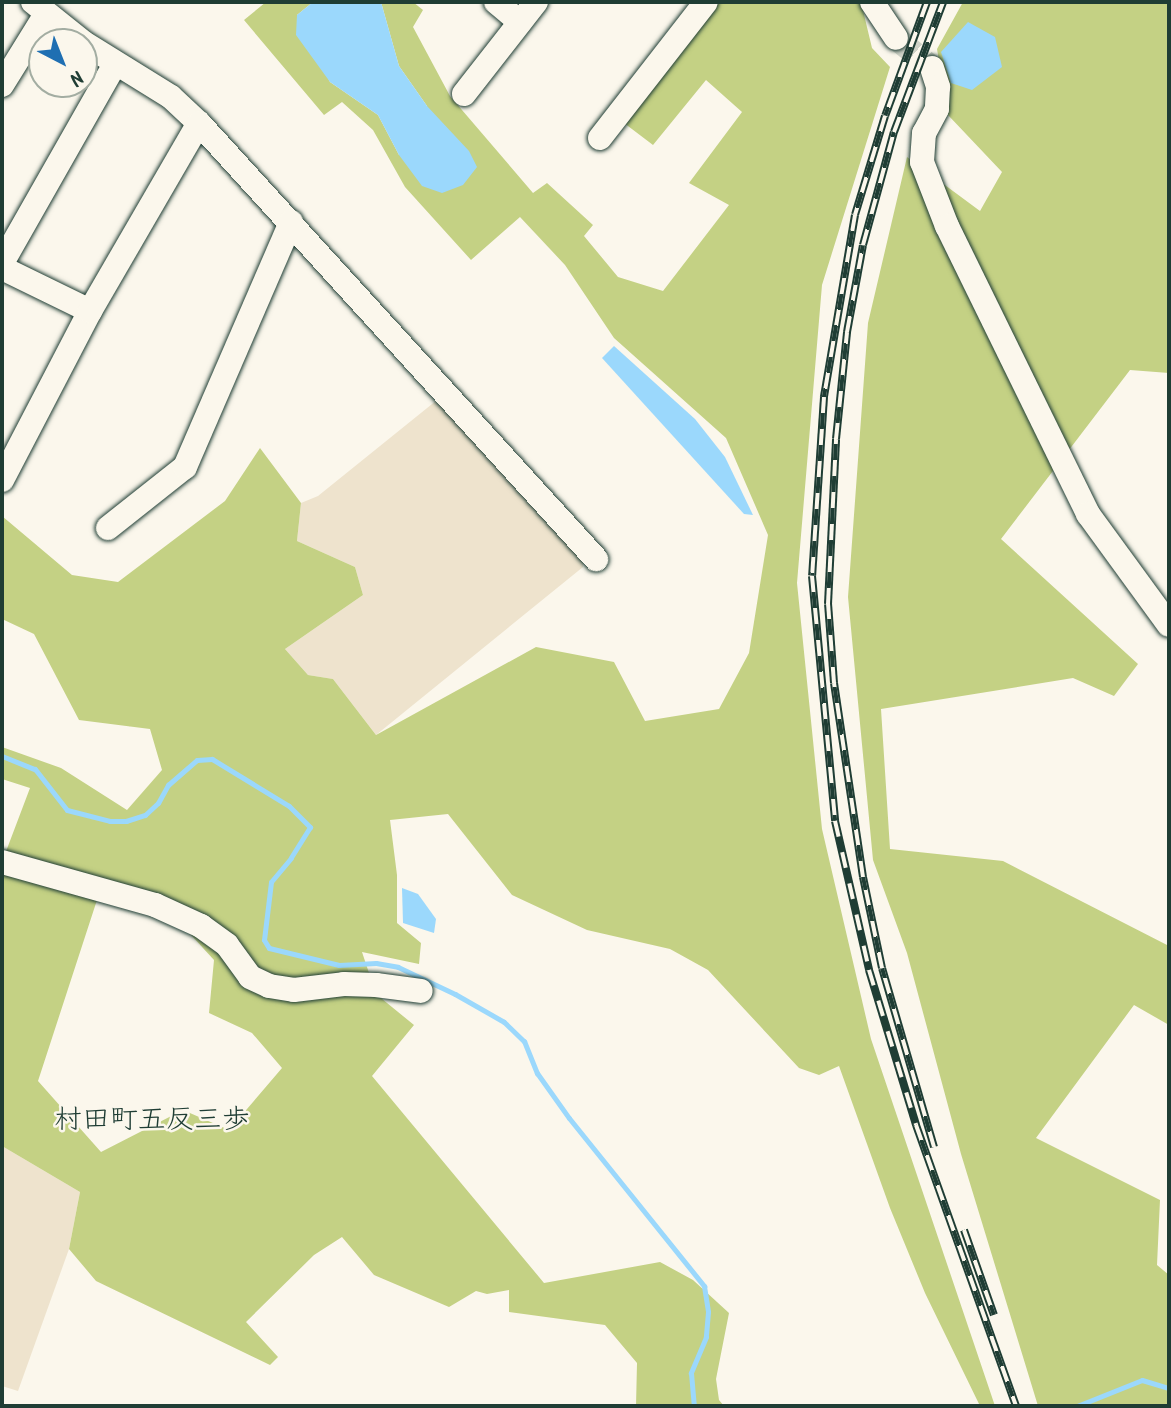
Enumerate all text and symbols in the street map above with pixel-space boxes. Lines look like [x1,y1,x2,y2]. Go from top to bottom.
north arrow [28,28,98,98]
text: N [61,62,90,92]
district label: 村田町五反三歩 [54,1104,250,1138]

